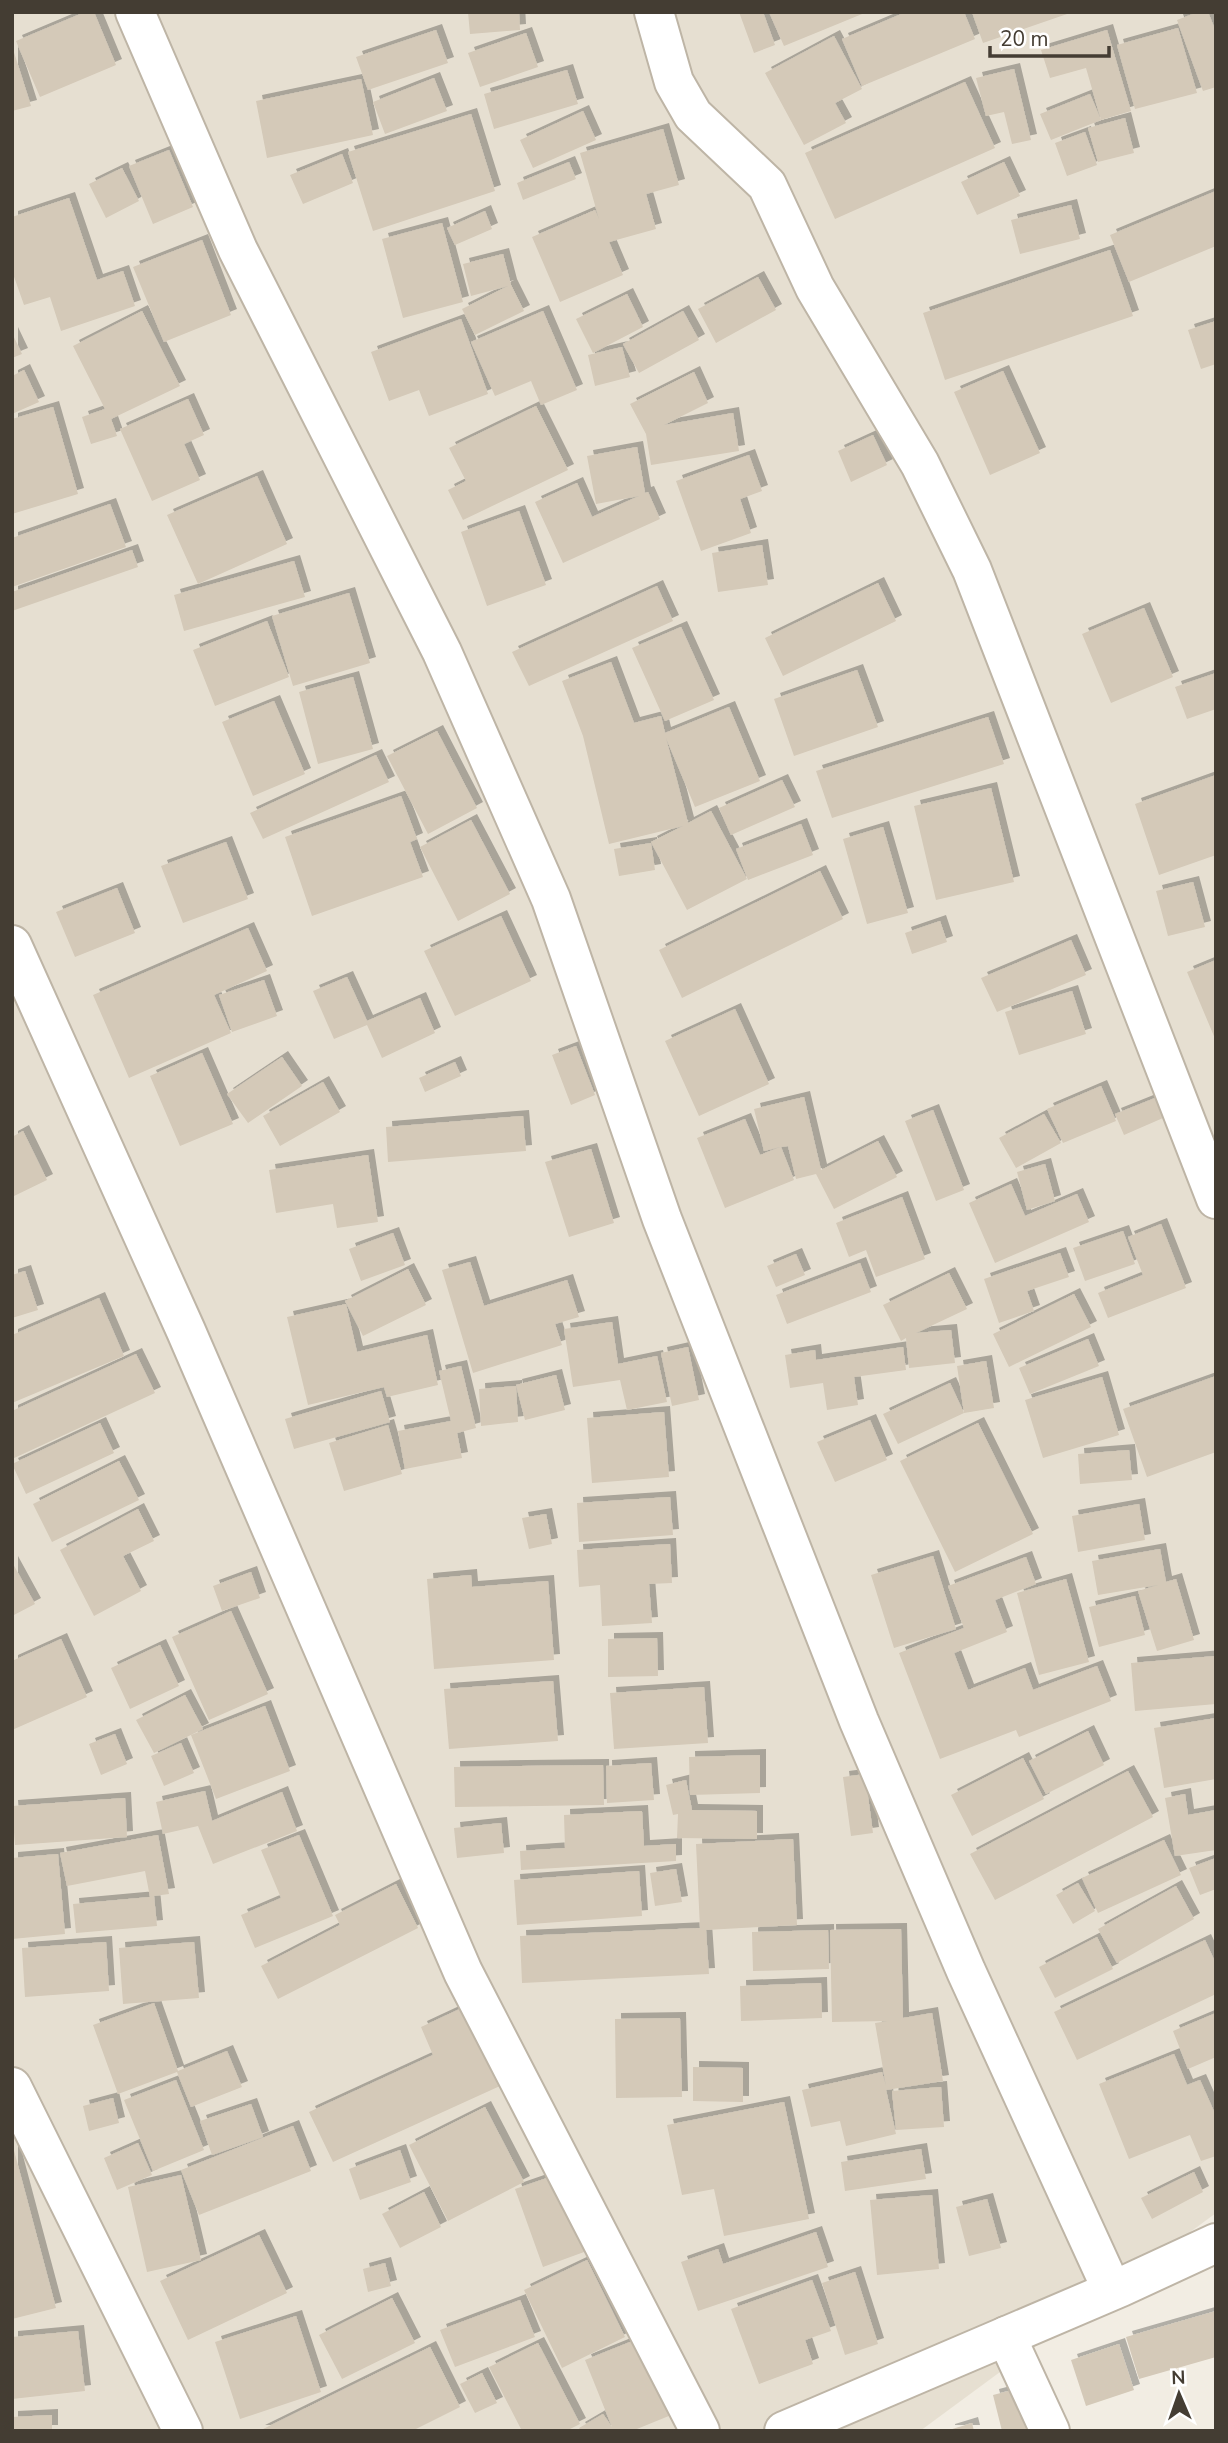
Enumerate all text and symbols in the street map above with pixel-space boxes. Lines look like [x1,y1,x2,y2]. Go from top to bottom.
scale bar [990,14,1109,58]
text: 20 m [1000,25,1049,53]
north arrow [1144,2359,1214,2429]
text: N [1171,2365,1186,2391]

